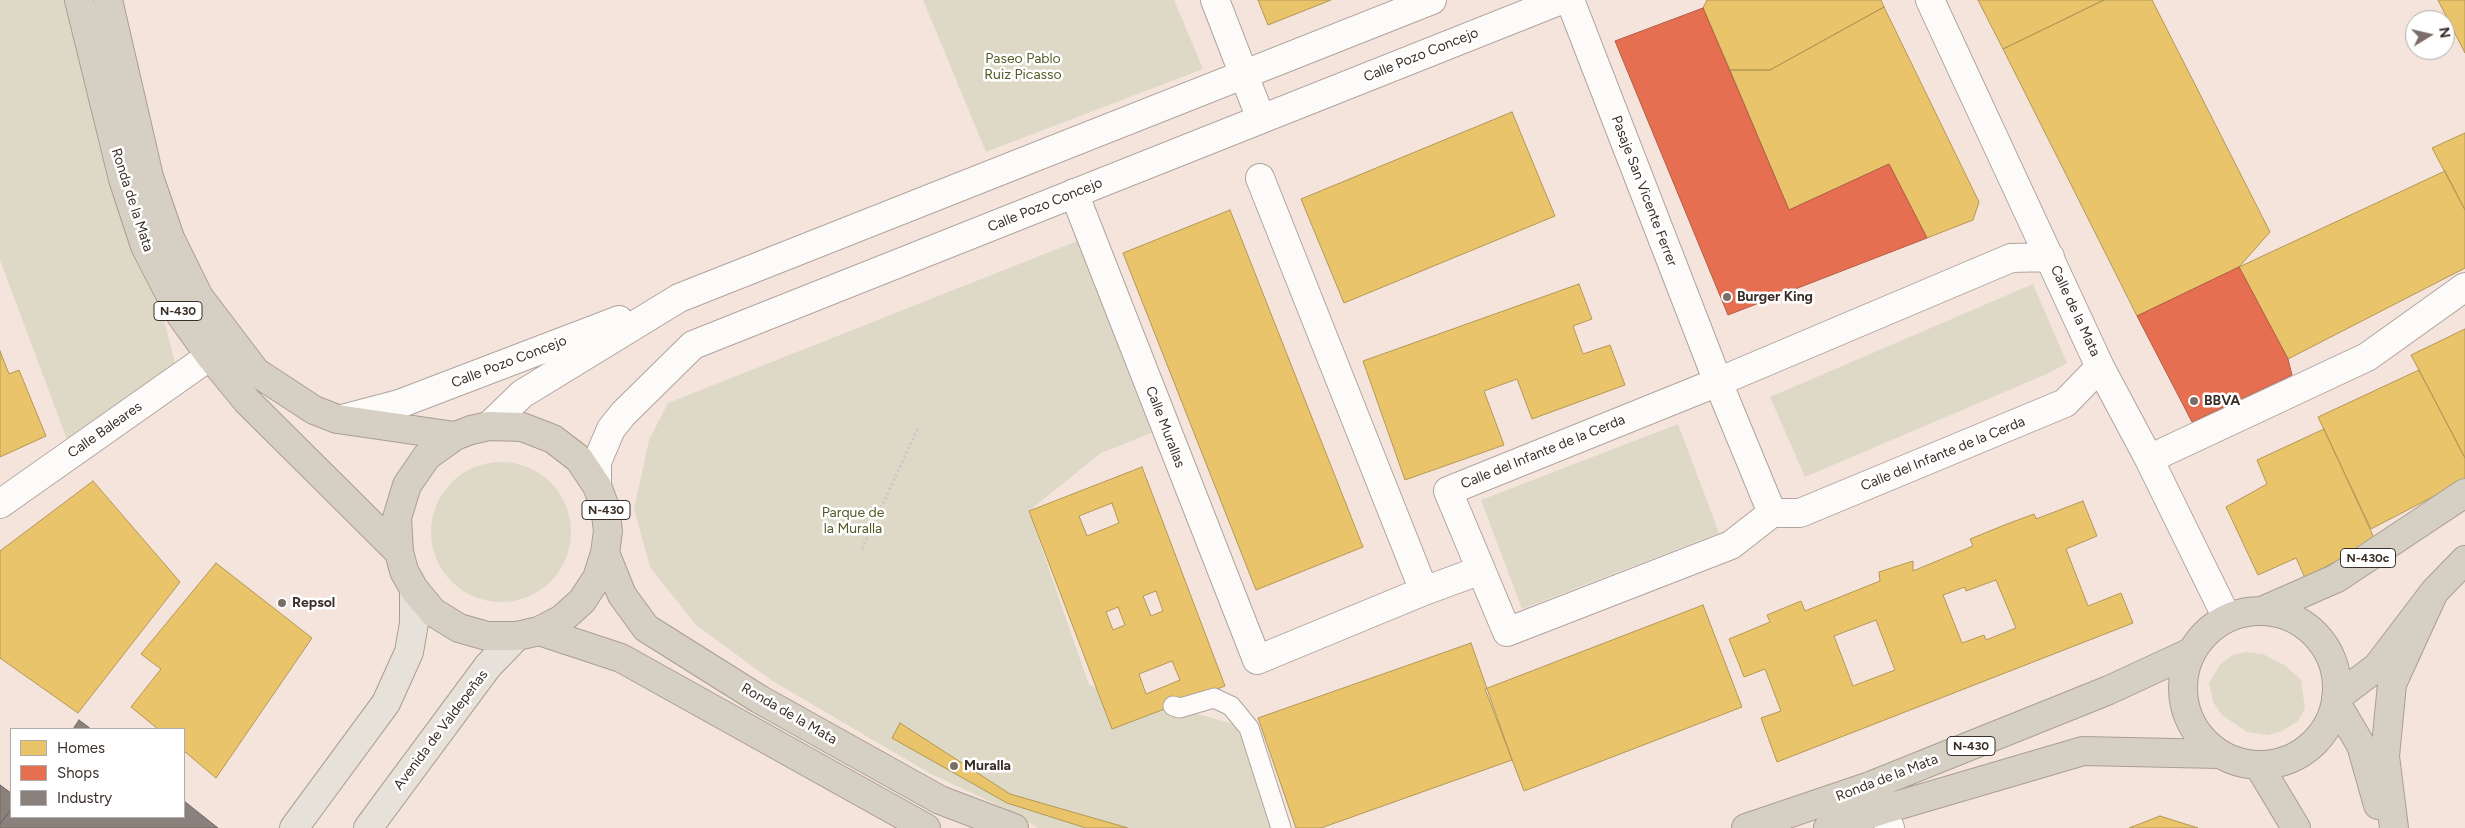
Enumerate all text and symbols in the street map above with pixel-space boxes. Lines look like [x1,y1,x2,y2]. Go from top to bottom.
north arrow [2405,10,2455,60]
street label: Calle Pozo Concejo [1361,24,1481,86]
text: N [2435,26,2454,39]
park label: Paseo Pablo Ruiz Picasso [984,51,1062,84]
street label: Pasaje San Vicente Ferrer [1607,113,1681,269]
street label: Ronda de la Mata [107,146,157,254]
street label: Calle Pozo Concejo [985,174,1105,236]
street label: Calle de la Mata [2046,263,2104,359]
place label: Burger King [1737,289,1813,305]
marker: Burger King [1721,291,1733,303]
road number: N-430 [154,302,202,321]
street label: Calle Pozo Concejo [449,332,569,392]
street label: Calle Murallas [1142,384,1188,470]
place label: BBVA [2204,393,2240,409]
marker: BBVA [2188,395,2200,407]
street label: Calle Baleares [65,398,145,462]
street label: Calle del Infante de la Cerda [1458,411,1628,493]
street label: Calle del Infante de la Cerda [1858,413,2028,495]
road number: N-430 [582,500,630,520]
park label: Parque de la Muralla [822,505,884,538]
road number: N-430c [2340,548,2396,568]
place label: Repsol [292,595,335,611]
marker: Repsol [276,597,288,609]
street label: Avenida de Valdepeñas [390,667,492,793]
street label: Ronda de la Mata [738,680,840,748]
legend [10,728,185,818]
road number: N-430 [1947,736,1995,756]
text: Homes [57,739,105,757]
street label: Ronda de la Mata [1834,751,1940,805]
place label: Muralla [964,758,1011,774]
marker: Muralla [948,760,960,772]
text: Shops [57,764,99,782]
text: Industry [57,789,112,807]

